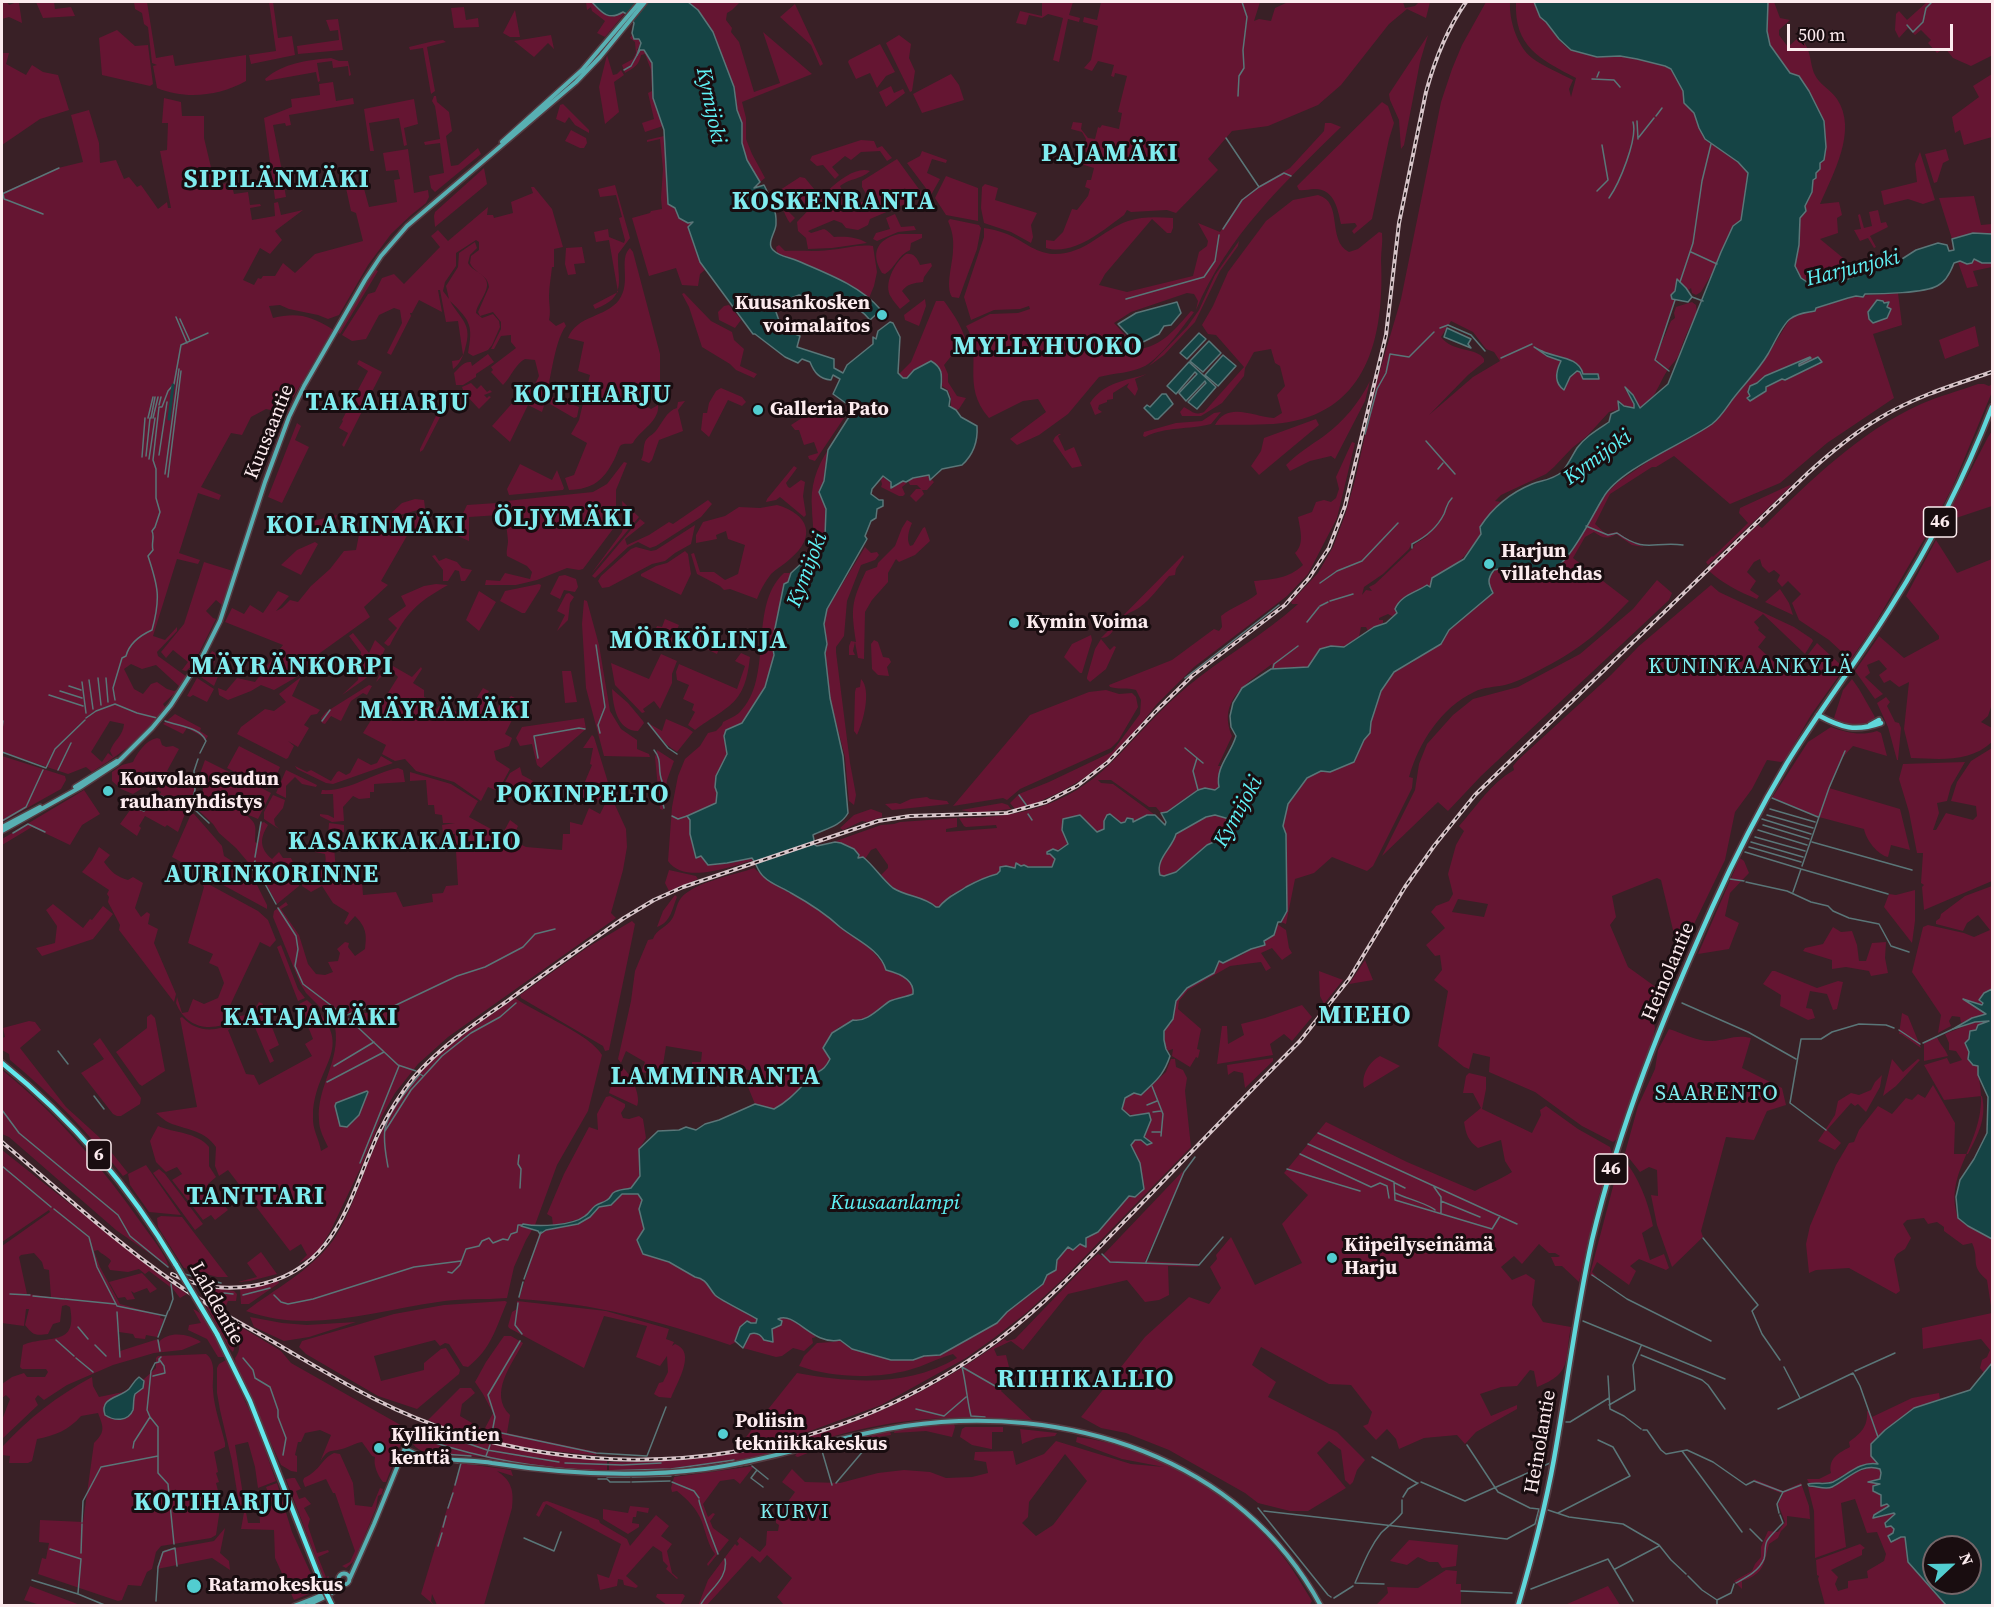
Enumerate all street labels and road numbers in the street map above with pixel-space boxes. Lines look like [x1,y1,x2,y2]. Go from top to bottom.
street label: Kuusaantie [240,381,300,483]
road number: 46 [1924,507,1956,537]
street label: Heinolantie [1637,919,1701,1025]
road number: 6 [87,1140,111,1170]
road number: 46 [1594,1154,1628,1184]
street label: Lahdentie [184,1259,248,1349]
street label: Heinolantie [1520,1388,1562,1496]

